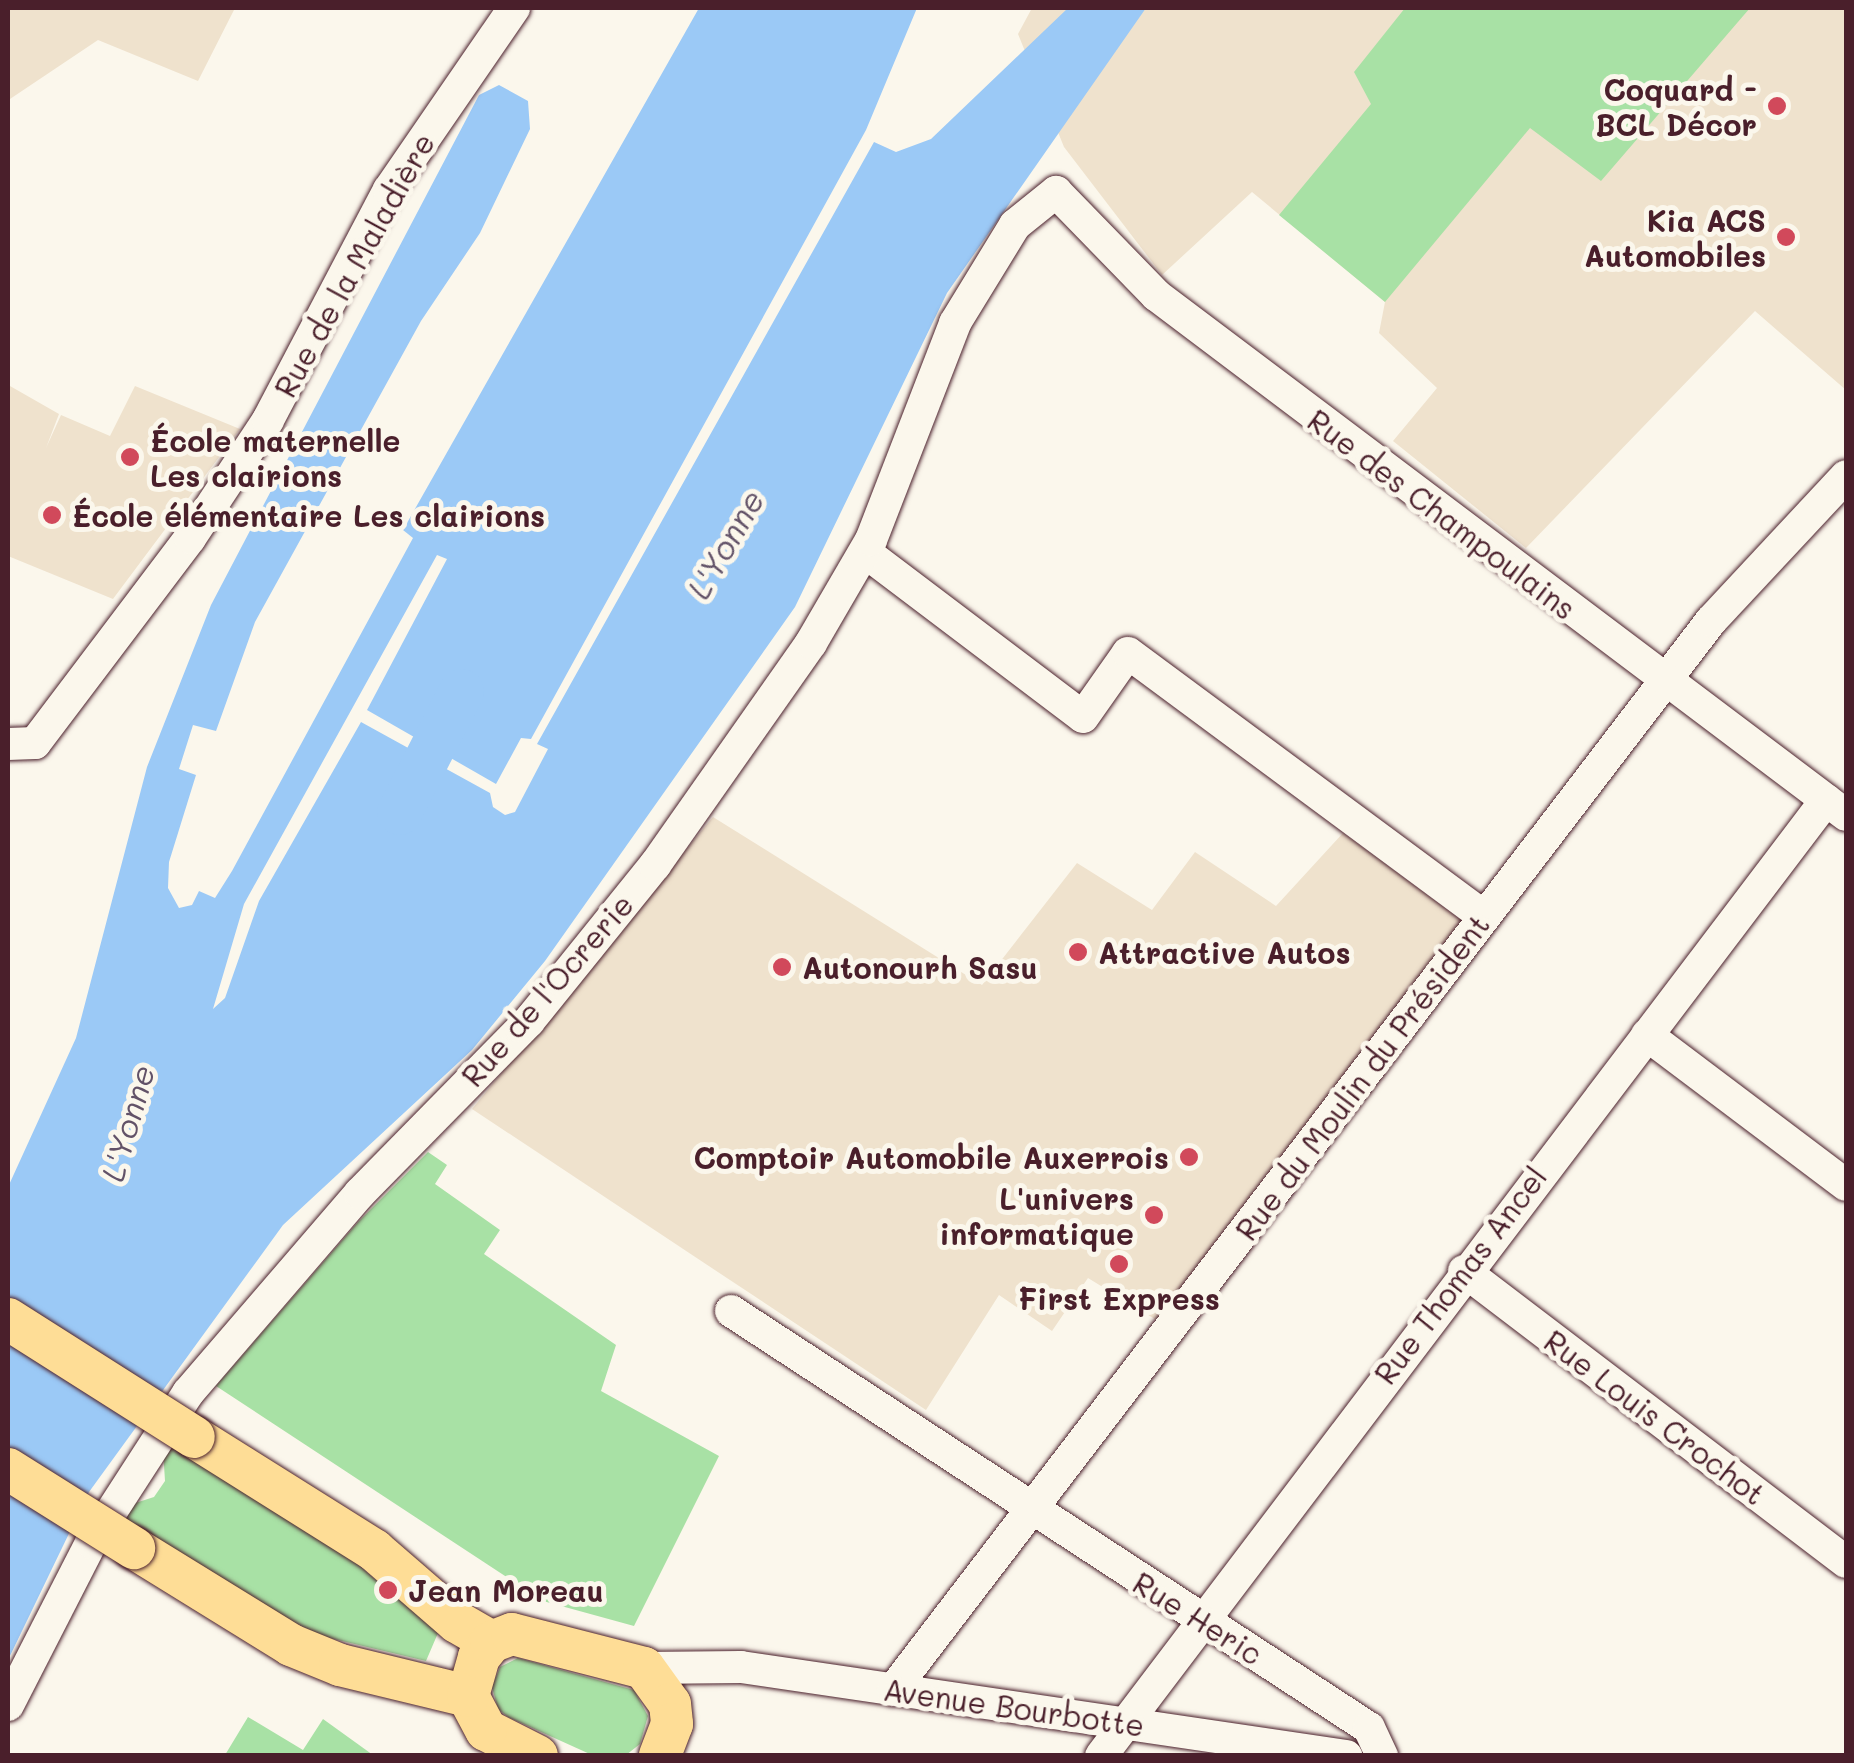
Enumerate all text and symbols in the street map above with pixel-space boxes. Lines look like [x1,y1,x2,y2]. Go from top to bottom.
place label: Coquard - BCL Décor [1595,71,1757,142]
marker: Coquard - BCL Décor [1766,95,1788,117]
street label: Rue de la Maladière [266,127,442,403]
place label: Kia ACS Automobiles [1584,202,1766,272]
marker: Kia ACS Automobiles [1775,226,1797,248]
street label: Rue des Champoulains [1301,402,1583,626]
place label: École maternelle Les clairions [150,422,400,492]
marker: École maternelle Les clairions [119,446,141,468]
water label: L'Yonne [679,483,771,605]
place label: École élémentaire Les clairions [72,497,545,533]
marker: École élémentaire Les clairions [41,504,63,526]
street label: Rue de l'Ocrerie [454,886,640,1094]
street label: Rue du Moulin du Président [1228,907,1496,1247]
place label: Attractive Autos [1098,934,1351,970]
marker: Attractive Autos [1067,941,1089,963]
place label: Autonourh Sasu [802,949,1038,985]
marker: Autonourh Sasu [771,956,793,978]
water label: L'Yonne [92,1060,162,1186]
place label: Comptoir Automobile Auxerrois [694,1139,1169,1175]
marker: Comptoir Automobile Auxerrois [1178,1146,1200,1168]
street label: Rue Thomas Ancel [1366,1159,1554,1391]
place label: L'univers informatique [940,1180,1134,1250]
marker: L'univers informatique [1143,1204,1165,1226]
marker: First Express [1108,1253,1130,1275]
place label: First Express [1018,1280,1220,1316]
street label: Rue Louis Crochot [1538,1322,1772,1512]
street label: Rue Heric [1127,1564,1269,1672]
place label: Jean Moreau [408,1572,604,1608]
marker: Jean Moreau [377,1579,399,1601]
street label: Avenue Bourbotte [881,1671,1147,1743]

